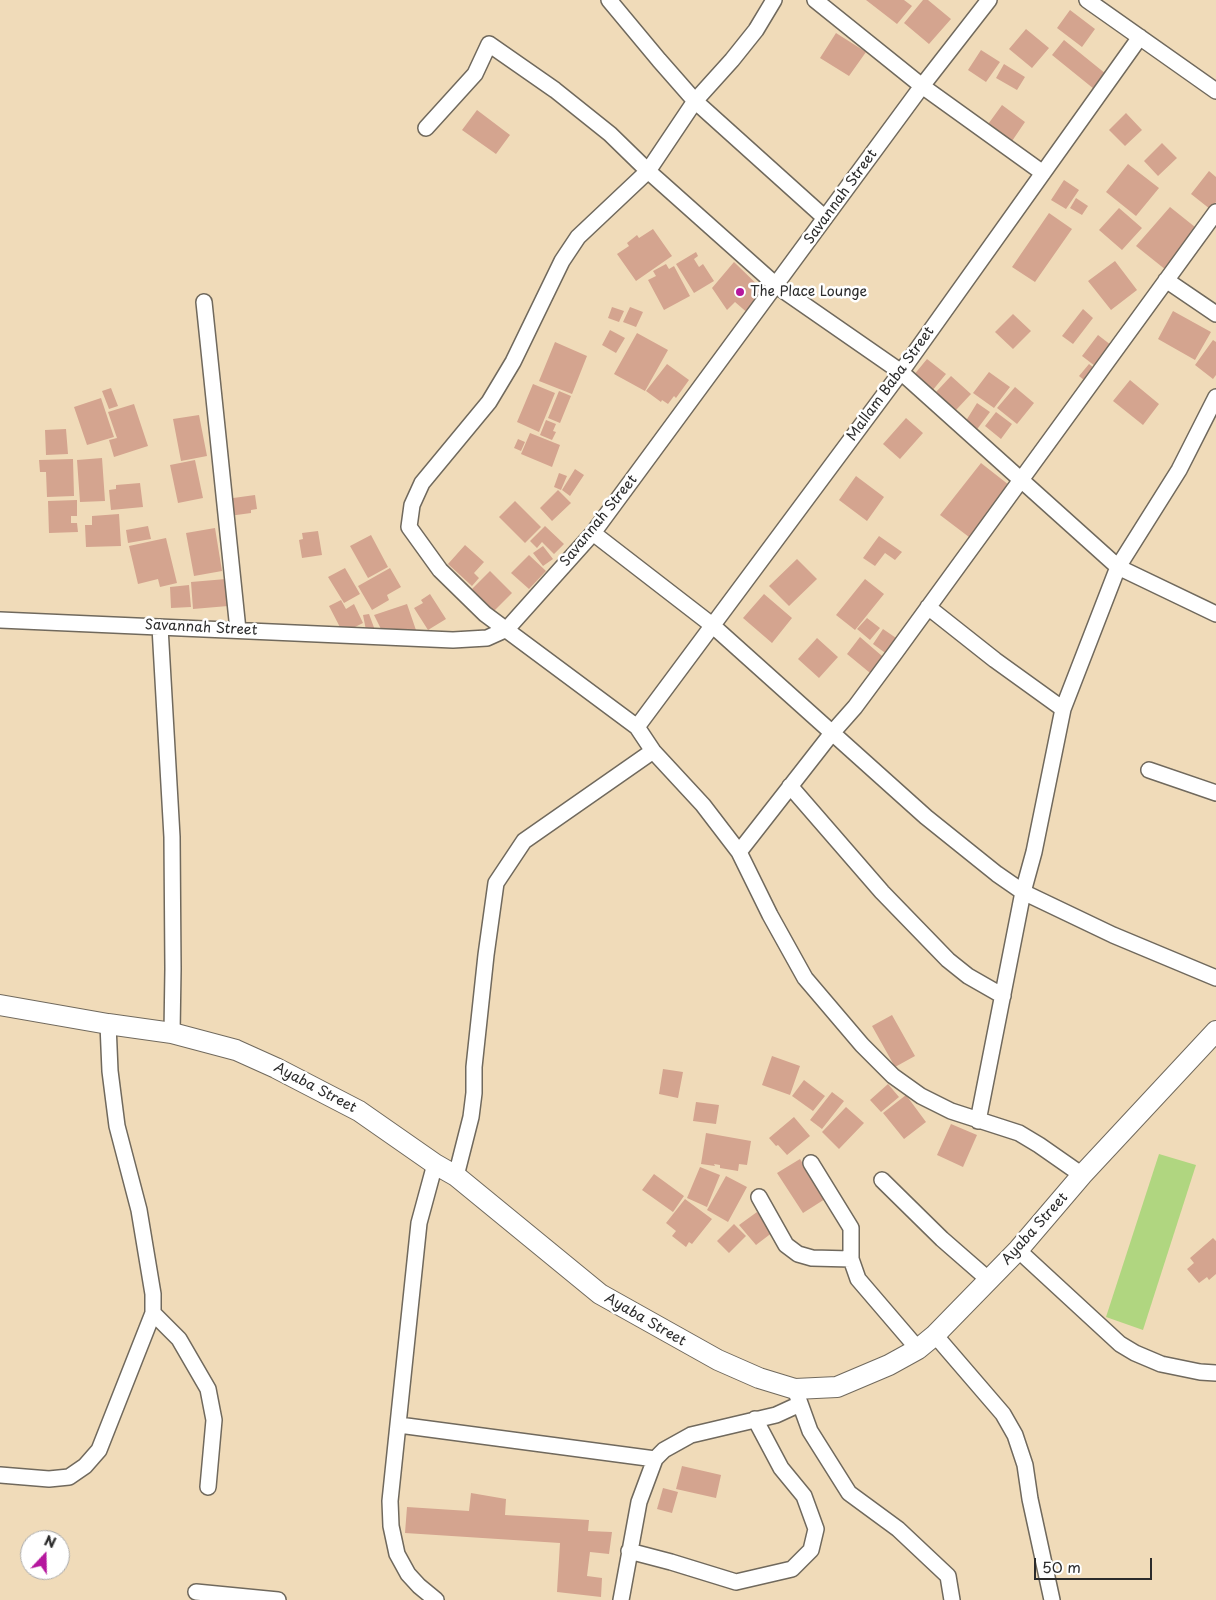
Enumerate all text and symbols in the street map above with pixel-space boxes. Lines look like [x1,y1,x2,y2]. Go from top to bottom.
street label: Savannah Street [801,146,881,248]
place label: The Place Lounge [750,284,867,300]
marker: The Place Lounge [734,286,746,298]
street label: Mallam Baba Street [844,324,938,444]
street label: Savannah Street [557,472,641,570]
street label: Savannah Street [144,617,258,639]
street label: Ayaba Street [271,1059,359,1117]
street label: Ayaba Street [998,1190,1072,1268]
street label: Ayaba Street [601,1290,689,1350]
north arrow [20,1530,70,1580]
text: N [41,1530,59,1553]
scale bar [1036,1548,1154,1580]
text: 50 m [1042,1555,1081,1578]

